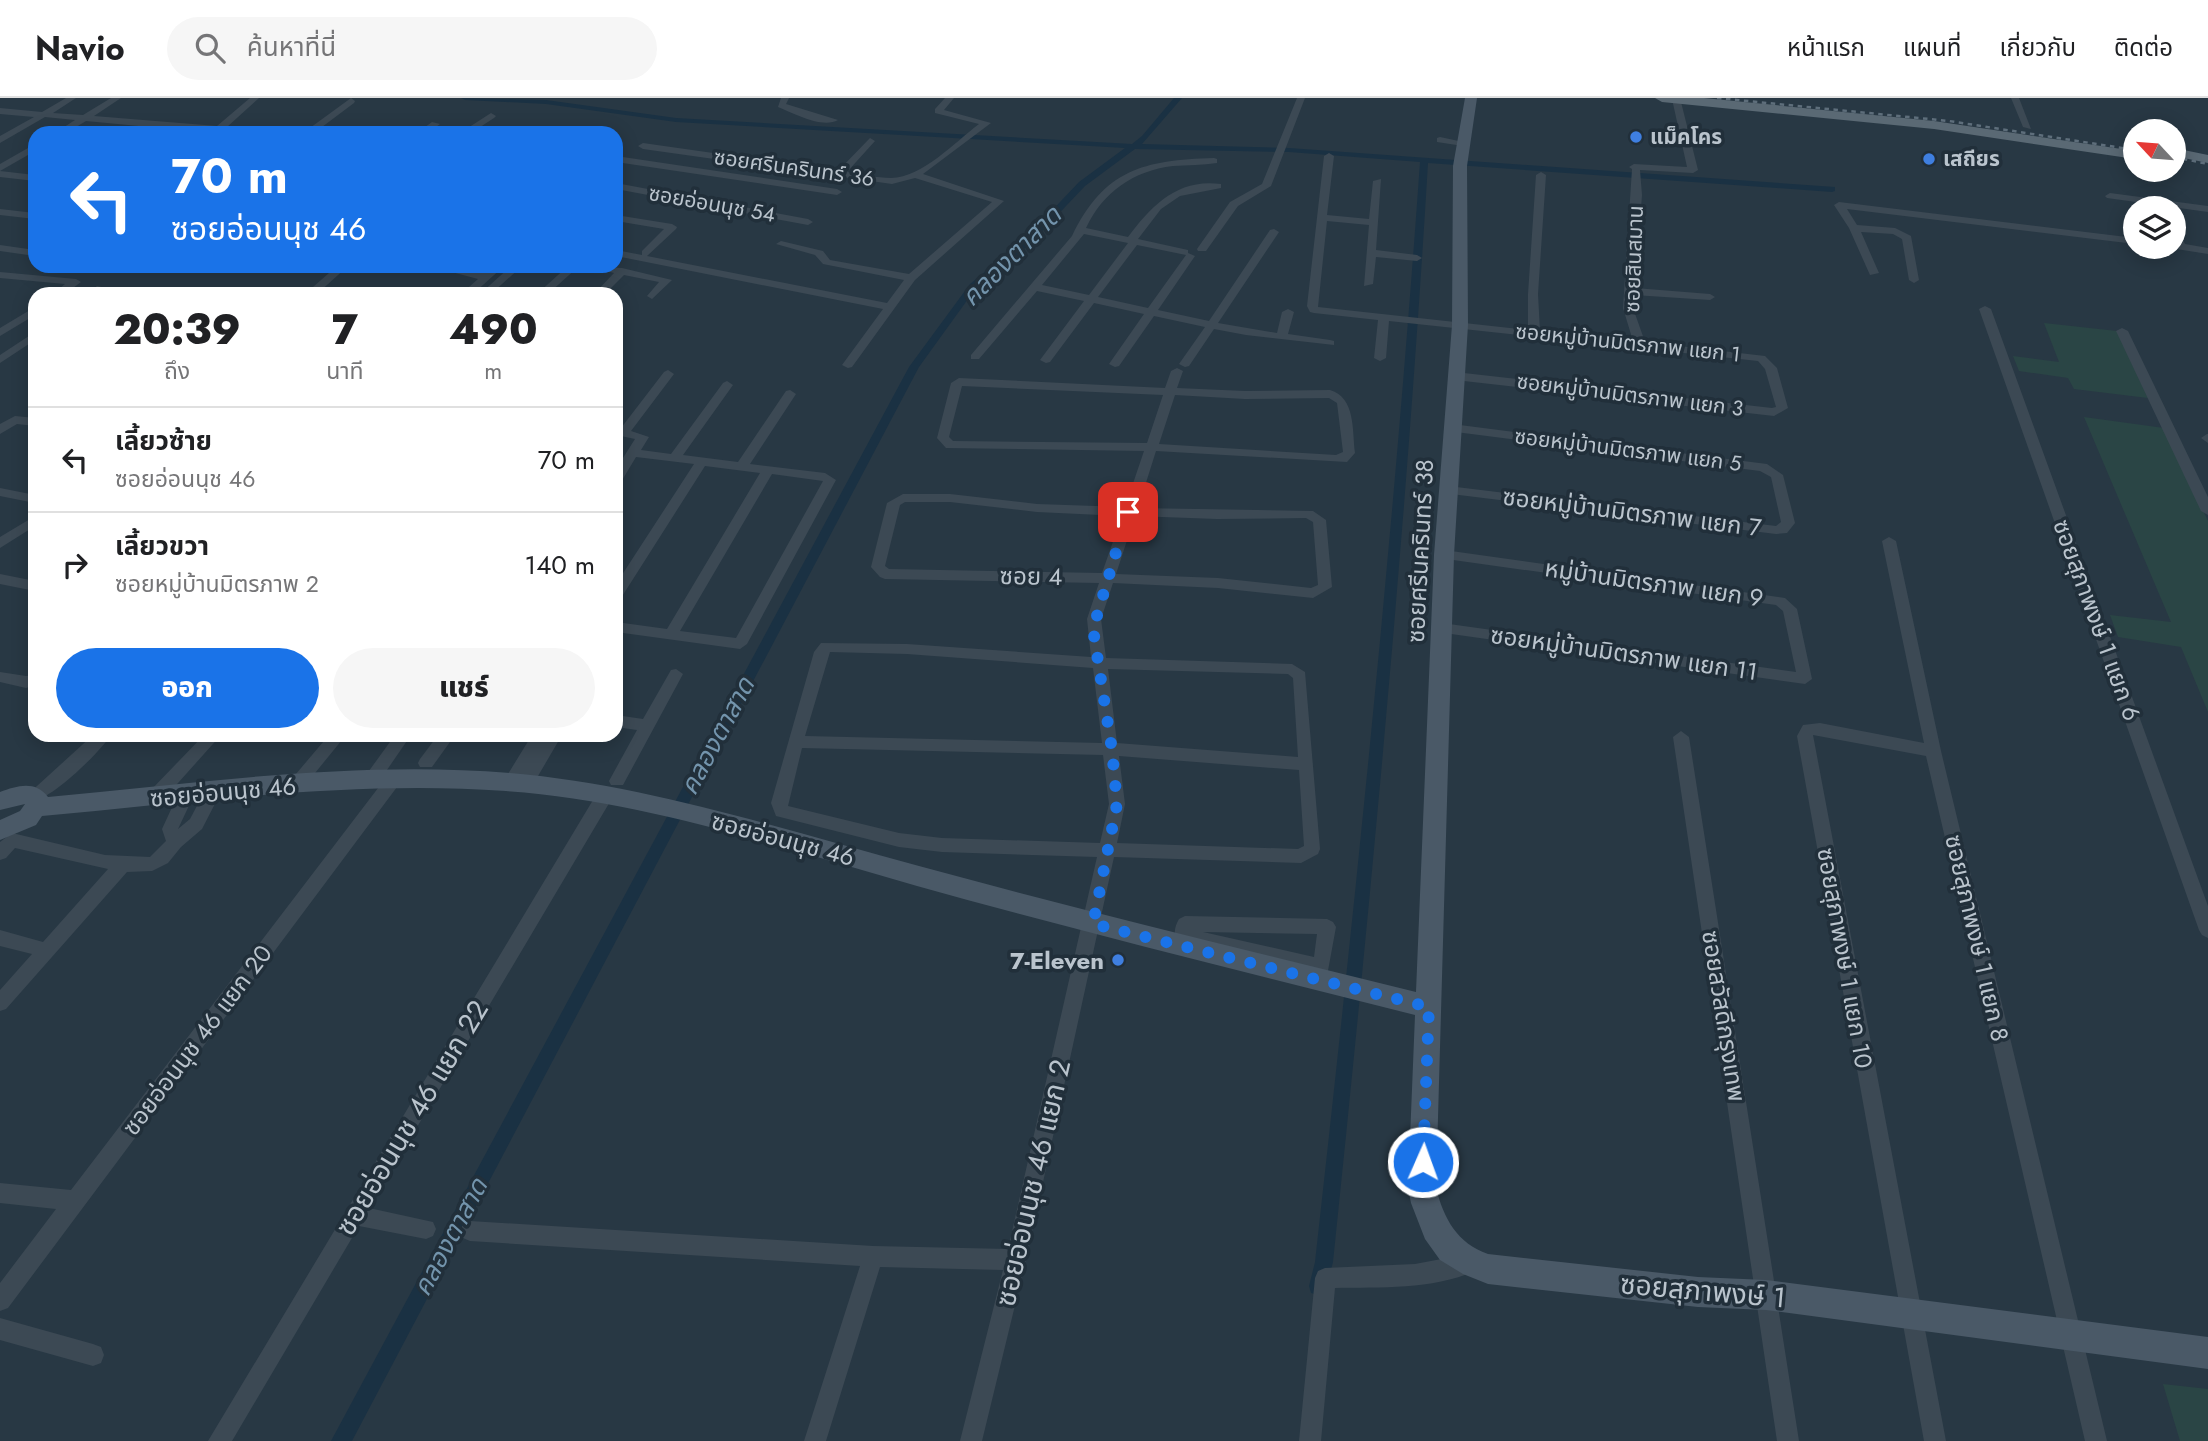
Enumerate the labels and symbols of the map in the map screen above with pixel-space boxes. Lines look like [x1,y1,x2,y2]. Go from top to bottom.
north arrow [2123,119,2186,182]
place label: แม็คโคร [1650,122,1722,152]
marker: แม็คโคร [1628,129,1644,145]
street label: ซอยศรีนครินทร์ 36 [712,142,876,194]
place label: เสถียร [1943,144,2000,174]
marker: เสถียร [1921,151,1937,167]
street label: ซอยอ่อนนุช 54 [646,178,778,230]
water label: คลองตาสาด [952,197,1070,315]
street label: ซอยสินสมาน [1617,205,1651,313]
street label: ซอยหมู่บ้านมิตรภาพ แยก 1 [1514,316,1742,370]
street label: ซอยหมู่บ้านมิตรภาพ แยก 3 [1515,366,1745,424]
street label: ซอยหมู่บ้านมิตรภาพ แยก 5 [1513,421,1743,479]
street label: ซอยศรีนครินทร์ 38 [1398,458,1442,644]
street label: ซอยหมู่บ้านมิตรภาพ แยก 7 [1501,479,1764,545]
pin [1098,482,1158,542]
street label: ซอยสุภาพงษ์ 1 แยก 6 [2044,514,2150,726]
street label: หมู่บ้านมิตรภาพ แยก 9 [1543,550,1765,616]
street label: ซอย 4 [999,558,1063,594]
street label: ซอยหมู่บ้านมิตรภาพ แยก 11 [1488,617,1760,689]
water label: คลองตาสาด [670,670,764,802]
street label: ซอยอ่อนนุช 46 [148,768,298,816]
street label: ซอยอ่อนนุช 46 [708,803,858,875]
street label: ซอยสุภาพงษ์ 1 แยก 8 [1936,831,2018,1045]
street label: ซอยสุภาพงษ์ 1 แยก 10 [1808,845,1882,1071]
street label: ซอยสวัสดีกรุงเทพ [1693,928,1755,1104]
street label: ซอยอ่อนนุช 46 แยก 20 [114,937,280,1143]
place label: 7-Eleven [1010,943,1104,978]
marker: 7-Eleven [1110,952,1126,968]
street label: ซอยอ่อนนุช 46 แยก 22 [325,993,499,1243]
street label: ซอยอ่อนนุช 46 แยก 2 [985,1056,1081,1310]
position arrow [1386,1125,1460,1199]
water label: คลองตาสาด [403,1171,497,1303]
street label: ซอยสุภาพงษ์ 1 [1619,1263,1787,1319]

